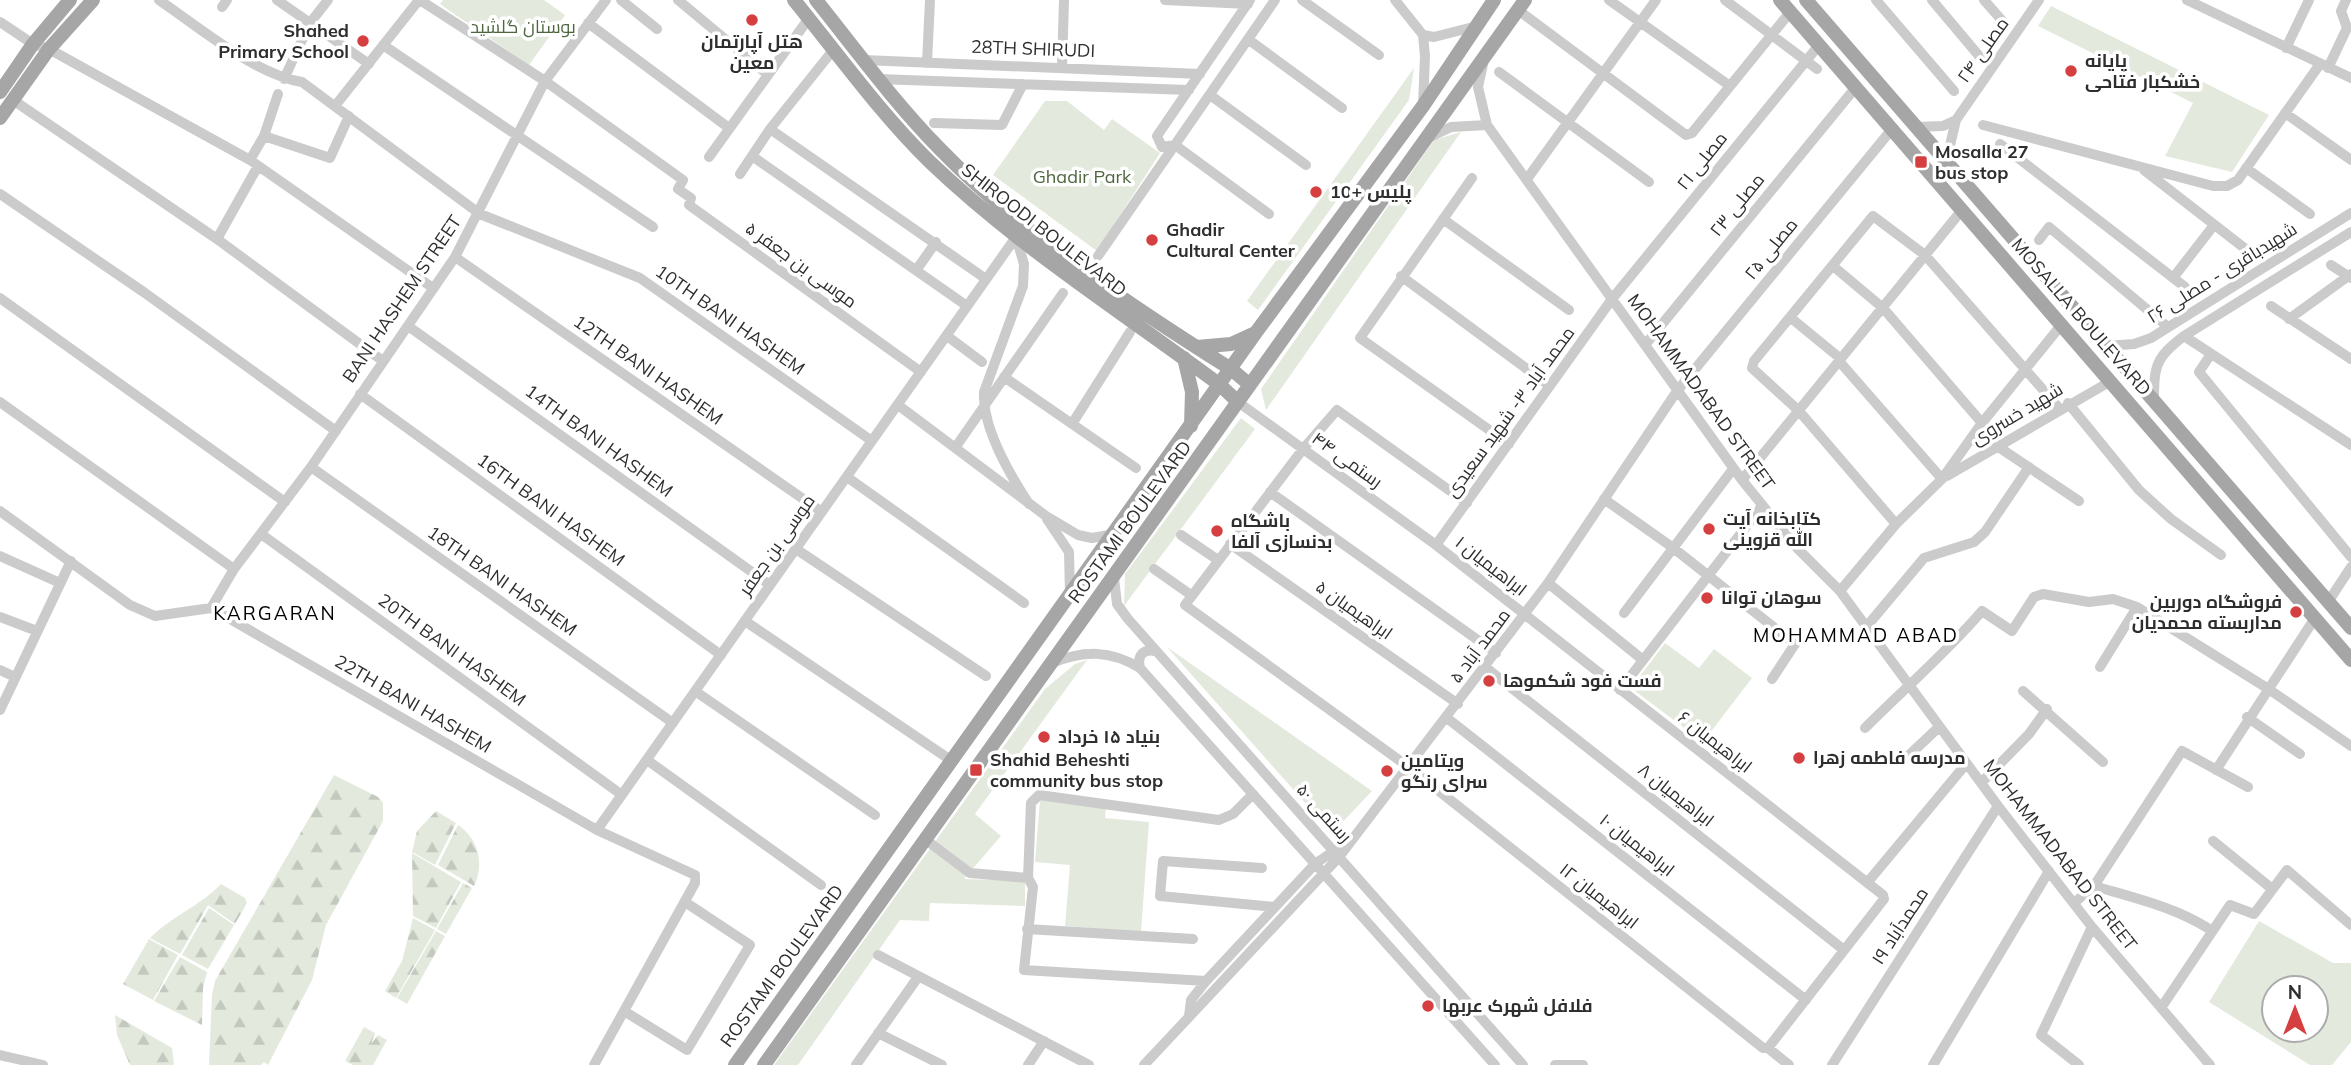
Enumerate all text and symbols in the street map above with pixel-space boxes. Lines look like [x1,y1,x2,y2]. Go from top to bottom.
marker: هتل آپارتمان معین [744,12,760,28]
street label: مصلی ۲۴ [1952,13,2013,87]
park label: بوستان گلشید [470,15,576,38]
place label: Shahed Primary School [218,19,349,63]
place label: هتل آپارتمان معین [701,30,803,74]
marker: Shahed Primary School [355,33,371,49]
street label: 28TH SHIRUDI [970,35,1096,62]
place label: پایانه خشکبار فتاحی [2085,49,2200,93]
marker: پایانه خشکبار فتاحی [2063,63,2079,79]
street label: مصلی ۲۱ [1671,127,1732,194]
place label: Mosalla 27 bus stop [1935,140,2029,184]
marker: Mosalla 27 bus stop [1913,154,1929,170]
street label: SHIROODI BOULEVARD [957,158,1131,301]
park label: Ghadir Park [1033,165,1132,188]
street label: مصلی ۲۳ [1704,168,1769,241]
place label: پلیس +10 [1330,180,1412,204]
marker: پلیس +10 [1308,184,1324,200]
street label: BANI HASHEM STREET [337,211,466,387]
street label: مصلی ۲۵ [1739,213,1802,284]
street label: موسی بن جعفر ۵ [741,216,862,313]
street label: شهیدباقری - مصلی ۲۶ [2142,217,2301,328]
place label: Ghadir Cultural Center [1166,218,1296,262]
marker: Ghadir Cultural Center [1144,232,1160,248]
street label: MOSALLA BOULEVARD [2007,233,2156,400]
street label: 10TH BANI HASHEM [651,259,809,380]
street label: MOHAMMADABAD STREET [1623,289,1780,494]
street label: 12TH BANI HASHEM [569,309,727,430]
street label: محمد آباد ۳- شهید سعیدی [1440,322,1579,502]
street label: شهید خسروی [1967,377,2067,450]
street label: 14TH BANI HASHEM [521,379,678,502]
street label: رستمی ۴۴ [1308,426,1387,493]
street label: ROSTAMI BOULEVARD [1063,436,1196,607]
street label: 16TH BANI HASHEM [473,448,630,571]
street label: موسی بن جعفر [733,490,820,600]
place label: کتابخانه آیت الله قزوینی [1723,507,1821,551]
place label: باشگاه بدنسازی آلفا [1231,509,1332,553]
street label: 18TH BANI HASHEM [423,520,581,641]
marker: کتابخانه آیت الله قزوینی [1701,521,1717,537]
marker: باشگاه بدنسازی آلفا [1209,523,1225,539]
street label: ابراهیمیان ۱ [1451,531,1532,601]
street label: ابراهیمیان ۵ [1311,575,1397,644]
place label: سوهان توانا [1721,586,1822,609]
street label: 20TH BANI HASHEM [374,588,531,711]
marker: سوهان توانا [1699,590,1715,606]
place label: فروشگاه دوربین مداربسته محمدیان [2132,590,2282,634]
district label: KARGARAN [213,601,337,625]
street label: محمد آباد ۵ [1444,604,1515,687]
marker: فروشگاه دوربین مداربسته محمدیان [2288,604,2304,620]
district label: MOHAMMAD ABAD [1753,623,1959,647]
street label: 22TH BANI HASHEM [331,649,496,758]
place label: فست فود شکموها [1503,669,1662,692]
marker: فست فود شکموها [1481,673,1497,689]
street label: ابراهیمیان ۶ [1674,706,1757,778]
place label: بنیاد ۱۵ خرداد [1058,725,1160,748]
marker: بنیاد ۱۵ خرداد [1036,729,1052,745]
place label: مدرسه فاطمه زهرا [1813,746,1966,769]
place label: Shahid Beheshti community bus stop [990,748,1163,792]
place label: ویتامین سرای رنگو [1401,749,1488,793]
marker: مدرسه فاطمه زهرا [1791,750,1807,766]
street label: MOHAMMADABAD STREET [1979,754,2142,955]
street label: ابراهیمیان ۸ [1634,758,1719,831]
marker: Shahid Beheshti community bus stop [968,762,984,778]
marker: ویتامین سرای رنگو [1379,763,1395,779]
street label: رستمی ۵۰ [1292,778,1357,847]
street label: ابراهیمیان ۱۰ [1595,808,1679,881]
street label: ابراهیمیان ۱۲ [1555,858,1643,934]
street label: ROSTAMI BOULEVARD [715,880,848,1051]
street label: محمدآباد ۱۹ [1866,883,1933,969]
north arrow [2260,974,2330,1044]
text: N [2288,980,2302,1004]
place label: فلافل شهرک عربها [1442,994,1593,1017]
marker: فلافل شهرک عربها [1420,998,1436,1014]

